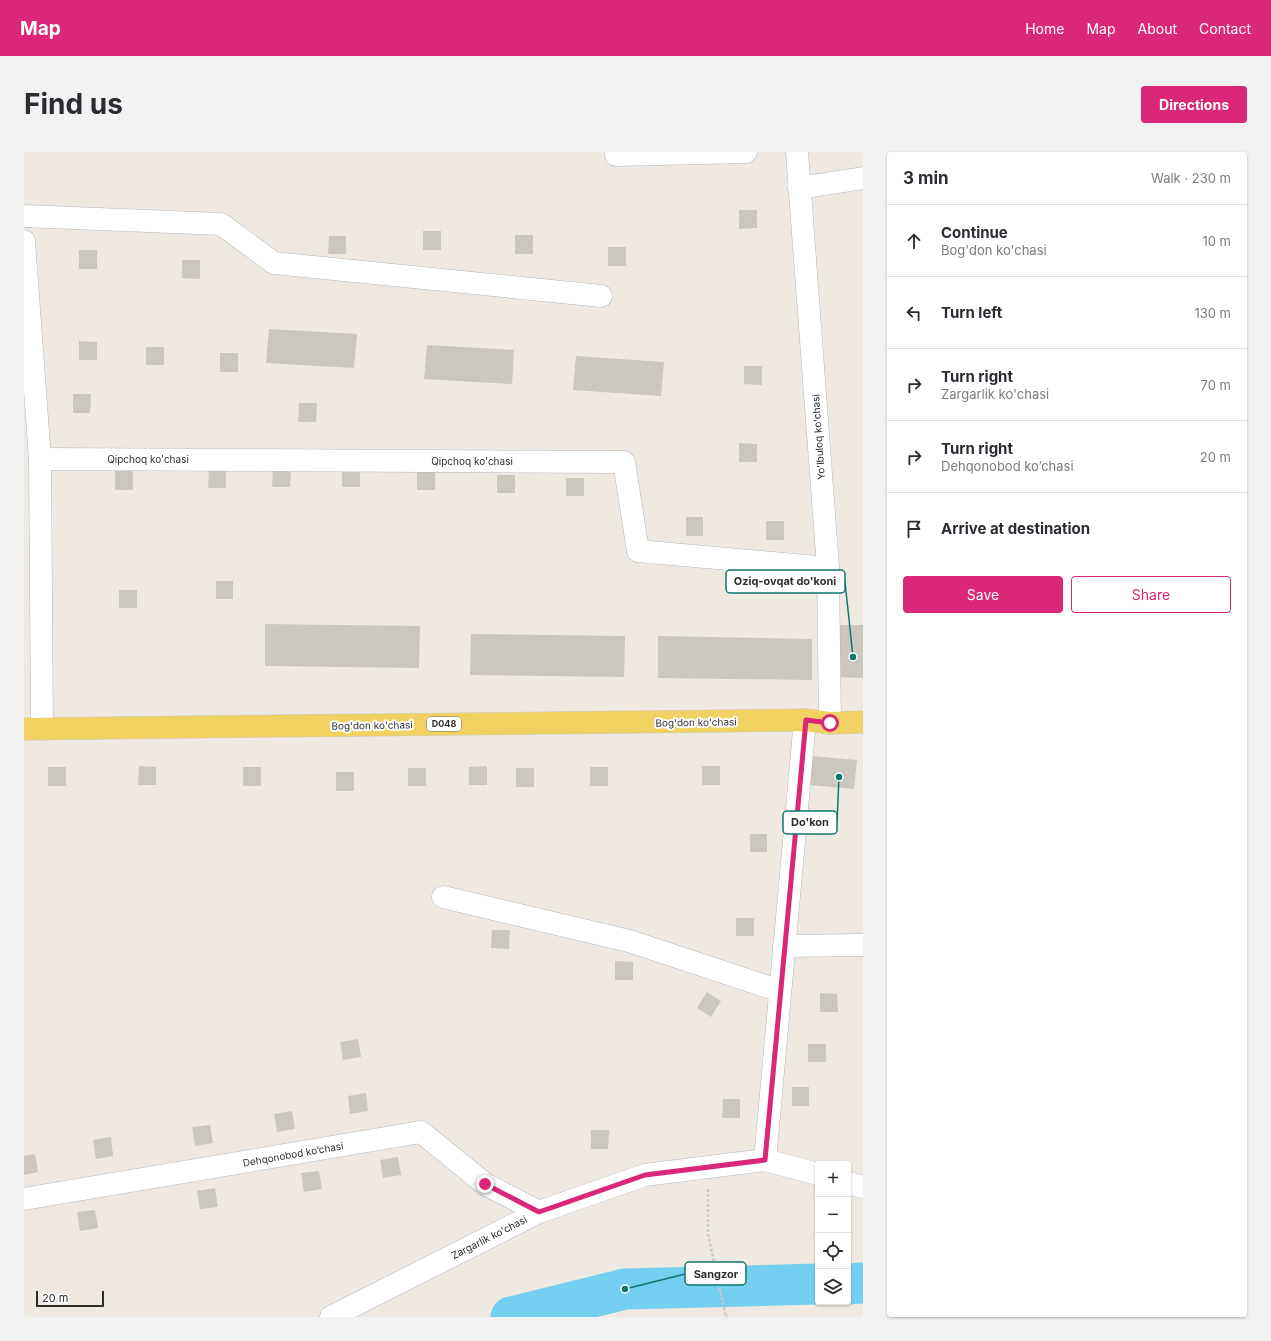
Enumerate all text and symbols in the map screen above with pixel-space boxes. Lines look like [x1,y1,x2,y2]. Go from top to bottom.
text: Map [20,17,61,40]
text: Home [1025,20,1064,37]
text: Map [1086,20,1116,37]
text: About [1138,20,1177,37]
text: Contact [1199,20,1251,37]
button: Directions [1141,86,1247,123]
text: Find us [24,87,123,121]
text: 3 min [903,168,949,188]
text: Walk · 230 m [1151,170,1231,186]
text: Continue [941,223,1008,242]
icon: ahead [903,230,925,252]
text: 10 m [1202,233,1231,249]
text: Bog'don ko'chasi [941,242,1047,258]
icon: left [903,302,925,324]
text: Turn left [941,303,1002,322]
text: 130 m [1194,305,1231,321]
text: Turn right [941,367,1013,386]
icon: right [903,374,925,396]
text: 70 m [1201,377,1231,393]
text: Zargarlik ko'chasi [941,386,1049,402]
street label: Yo'lbuloq ko'chasi [809,394,827,480]
text: Turn right [941,439,1013,458]
icon: right [903,446,925,468]
text: 20 m [1200,449,1231,465]
street label: Qipchoq ko'chasi [107,453,189,465]
street label: Qipchoq ko'chasi [431,455,513,467]
text: Dehqonobod ko’chasi [941,458,1074,474]
icon: arrive [903,518,925,540]
text: Arrive at destination [941,519,1090,538]
callout: Oziq-ovqat do'koni [726,570,845,593]
text: Oziq-ovqat do'koni [734,574,836,588]
button: Save [903,576,1063,613]
button: Share [1071,576,1231,613]
route start [821,714,839,732]
street label: Bog'don ko'chasi [655,715,737,729]
road number: D048 [427,717,461,731]
street label: Bog'don ko'chasi [331,718,413,732]
callout: Do'kon [783,811,837,834]
text: Do'kon [791,815,829,829]
street label: Dehqonobod ko’chasi [242,1139,344,1169]
map controls [815,1161,851,1305]
button: + [815,1161,851,1197]
route end [476,1175,494,1193]
button: − [815,1197,851,1233]
street label: Zargarlik ko'chasi [449,1213,529,1261]
button: locate [815,1233,851,1269]
callout: Sangzor [685,1262,746,1285]
text: Sangzor [694,1267,739,1281]
button: layers [815,1269,851,1305]
scale bar [36,1289,104,1308]
text: 20 m [42,1291,68,1305]

